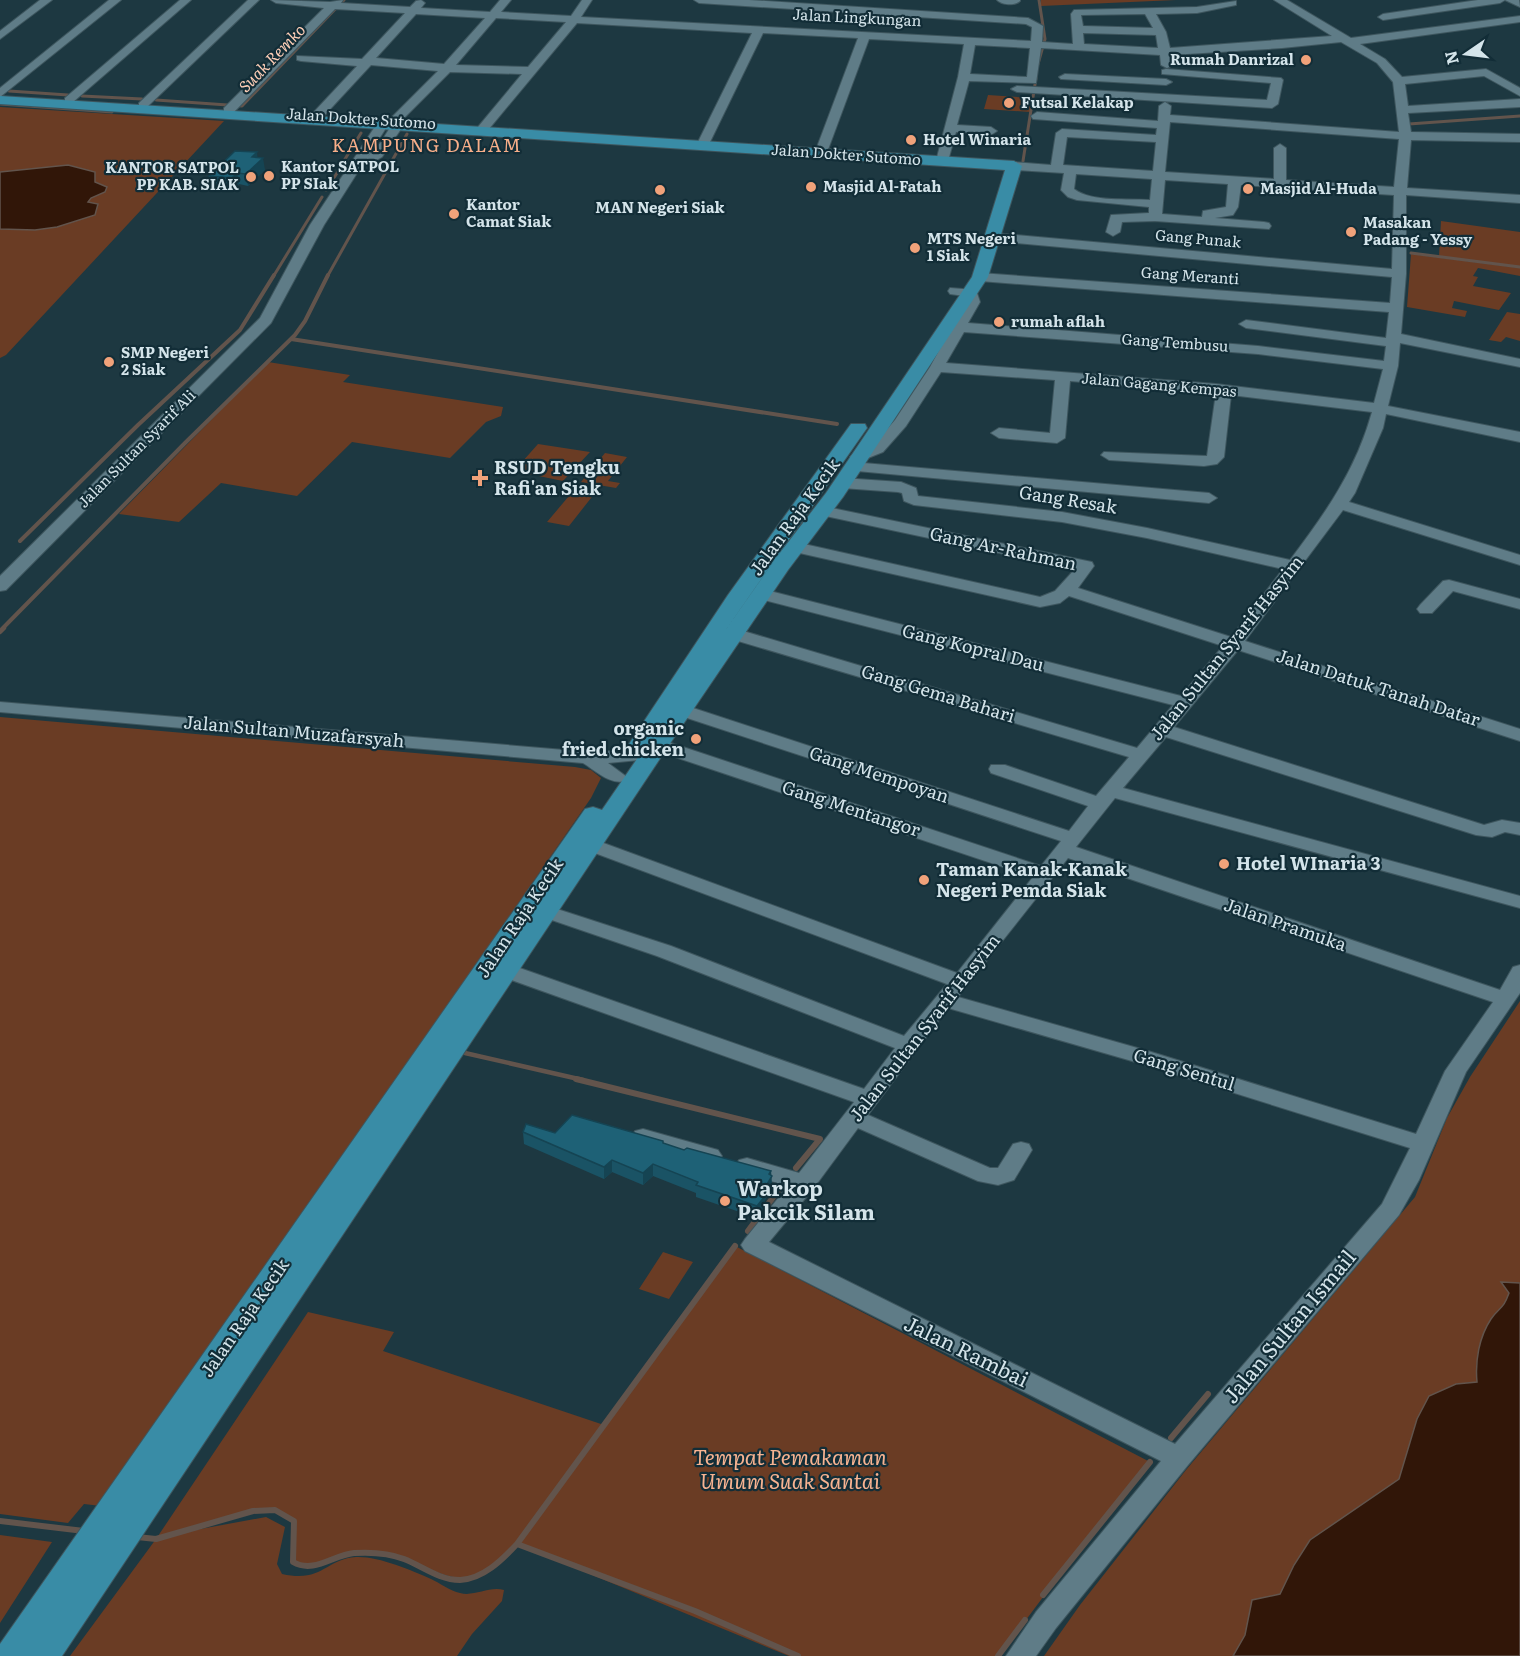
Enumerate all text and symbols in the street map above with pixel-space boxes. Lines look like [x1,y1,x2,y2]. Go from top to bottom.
street label: Jalan Lingkungan [792,2,922,31]
water label: Suak Remko [232,18,310,97]
north arrow [1436,24,1496,84]
place label: Rumah Danrizal [1170,47,1295,70]
text: N [1437,48,1464,67]
marker: Rumah Danrizal [1299,53,1313,67]
place label: Futsal Kelakap [1021,90,1134,113]
marker: Futsal Kelakap [1002,96,1016,110]
street label: Jalan Dokter Sutomo [285,101,437,134]
place label: Hotel Winaria [923,127,1031,150]
district label: KAMPUNG DALAM [332,131,522,158]
marker: Hotel Winaria [904,133,918,147]
street label: Jalan Dokter Sutomo [770,137,922,170]
place label: Kantor SATPOL PP SIak [281,154,399,194]
place label: KANTOR SATPOL PP KAB. SIAK [105,155,239,195]
marker: Kantor SATPOL PP SIak [262,169,276,183]
marker: KANTOR SATPOL PP KAB. SIAK [244,170,258,184]
place label: Masjid Al-Fatah [823,174,942,197]
place label: Masjid Al-Huda [1260,176,1377,199]
marker: Masjid Al-Fatah [804,180,818,194]
marker: Masjid Al-Huda [1241,182,1255,196]
marker: MAN Negeri Siak [653,183,667,197]
place label: Kantor Camat Siak [466,192,552,232]
place label: MAN Negeri Siak [595,195,726,218]
marker: Kantor Camat Siak [447,207,461,221]
place label: Masakan Padang - Yessy [1363,210,1473,250]
street label: Gang Punak [1154,222,1243,253]
marker: Masakan Padang - Yessy [1344,225,1358,239]
place label: MTS Negeri 1 Siak [927,226,1016,266]
marker: MTS Negeri 1 Siak [908,241,922,255]
street label: Gang Meranti [1140,260,1240,289]
place label: rumah aflah [1011,309,1105,332]
marker: rumah aflah [992,315,1006,329]
street label: Gang Tembusu [1121,326,1230,357]
place label: SMP Negeri 2 Siak [121,340,209,380]
marker: SMP Negeri 2 Siak [102,355,116,369]
street label: Jalan Gagang Kempas [1081,365,1238,402]
street label: Jalan Sultan Syarif Ali [72,384,200,512]
street label: Jalan Raja Kecik [742,451,846,580]
place label: RSUD Tengku Rafi'an Siak [494,453,620,501]
marker: RSUD Tengku Rafi'an Siak [471,469,489,487]
street label: Gang Resak [1017,477,1120,520]
street label: Gang Ar-Rahman [927,519,1079,576]
street label: Jalan Sultan Syarif Hasyim [1142,549,1309,746]
street label: Gang Kopral Dau [900,616,1047,677]
street label: Jalan Datuk Tanah Datar [1273,641,1484,732]
street label: Gang Gema Bahari [858,656,1019,729]
street label: Jalan Sultan Muzafarsyah [183,707,406,754]
place label: organic fried chicken [562,714,684,762]
marker: organic fried chicken [689,732,703,746]
street label: Gang Mempoyan [806,738,953,809]
street label: Gang Mentangor [779,772,925,843]
place label: Hotel WInaria 3 [1236,849,1381,876]
street label: Jalan Raja Kecik [469,851,569,982]
place label: Taman Kanak-Kanak Negeri Pemda Siak [936,855,1128,903]
marker: Hotel WInaria 3 [1217,857,1231,871]
marker: Taman Kanak-Kanak Negeri Pemda Siak [917,873,931,887]
street label: Jalan Pramuka [1221,890,1351,957]
street label: Jalan Sultan Syarif Hasyim [842,928,1006,1127]
street label: Gang Sentul [1131,1040,1238,1097]
place label: Warkop Pakcik Silam [737,1171,875,1226]
marker: Warkop Pakcik Silam [718,1194,732,1208]
street label: Jalan Sultan Ismail [1214,1242,1362,1409]
street label: Jalan Raja Kecik [193,1251,295,1382]
street label: Jalan Rambai [900,1306,1035,1393]
park label: Tempat Pemakaman Umum Suak Santai [693,1440,887,1495]

